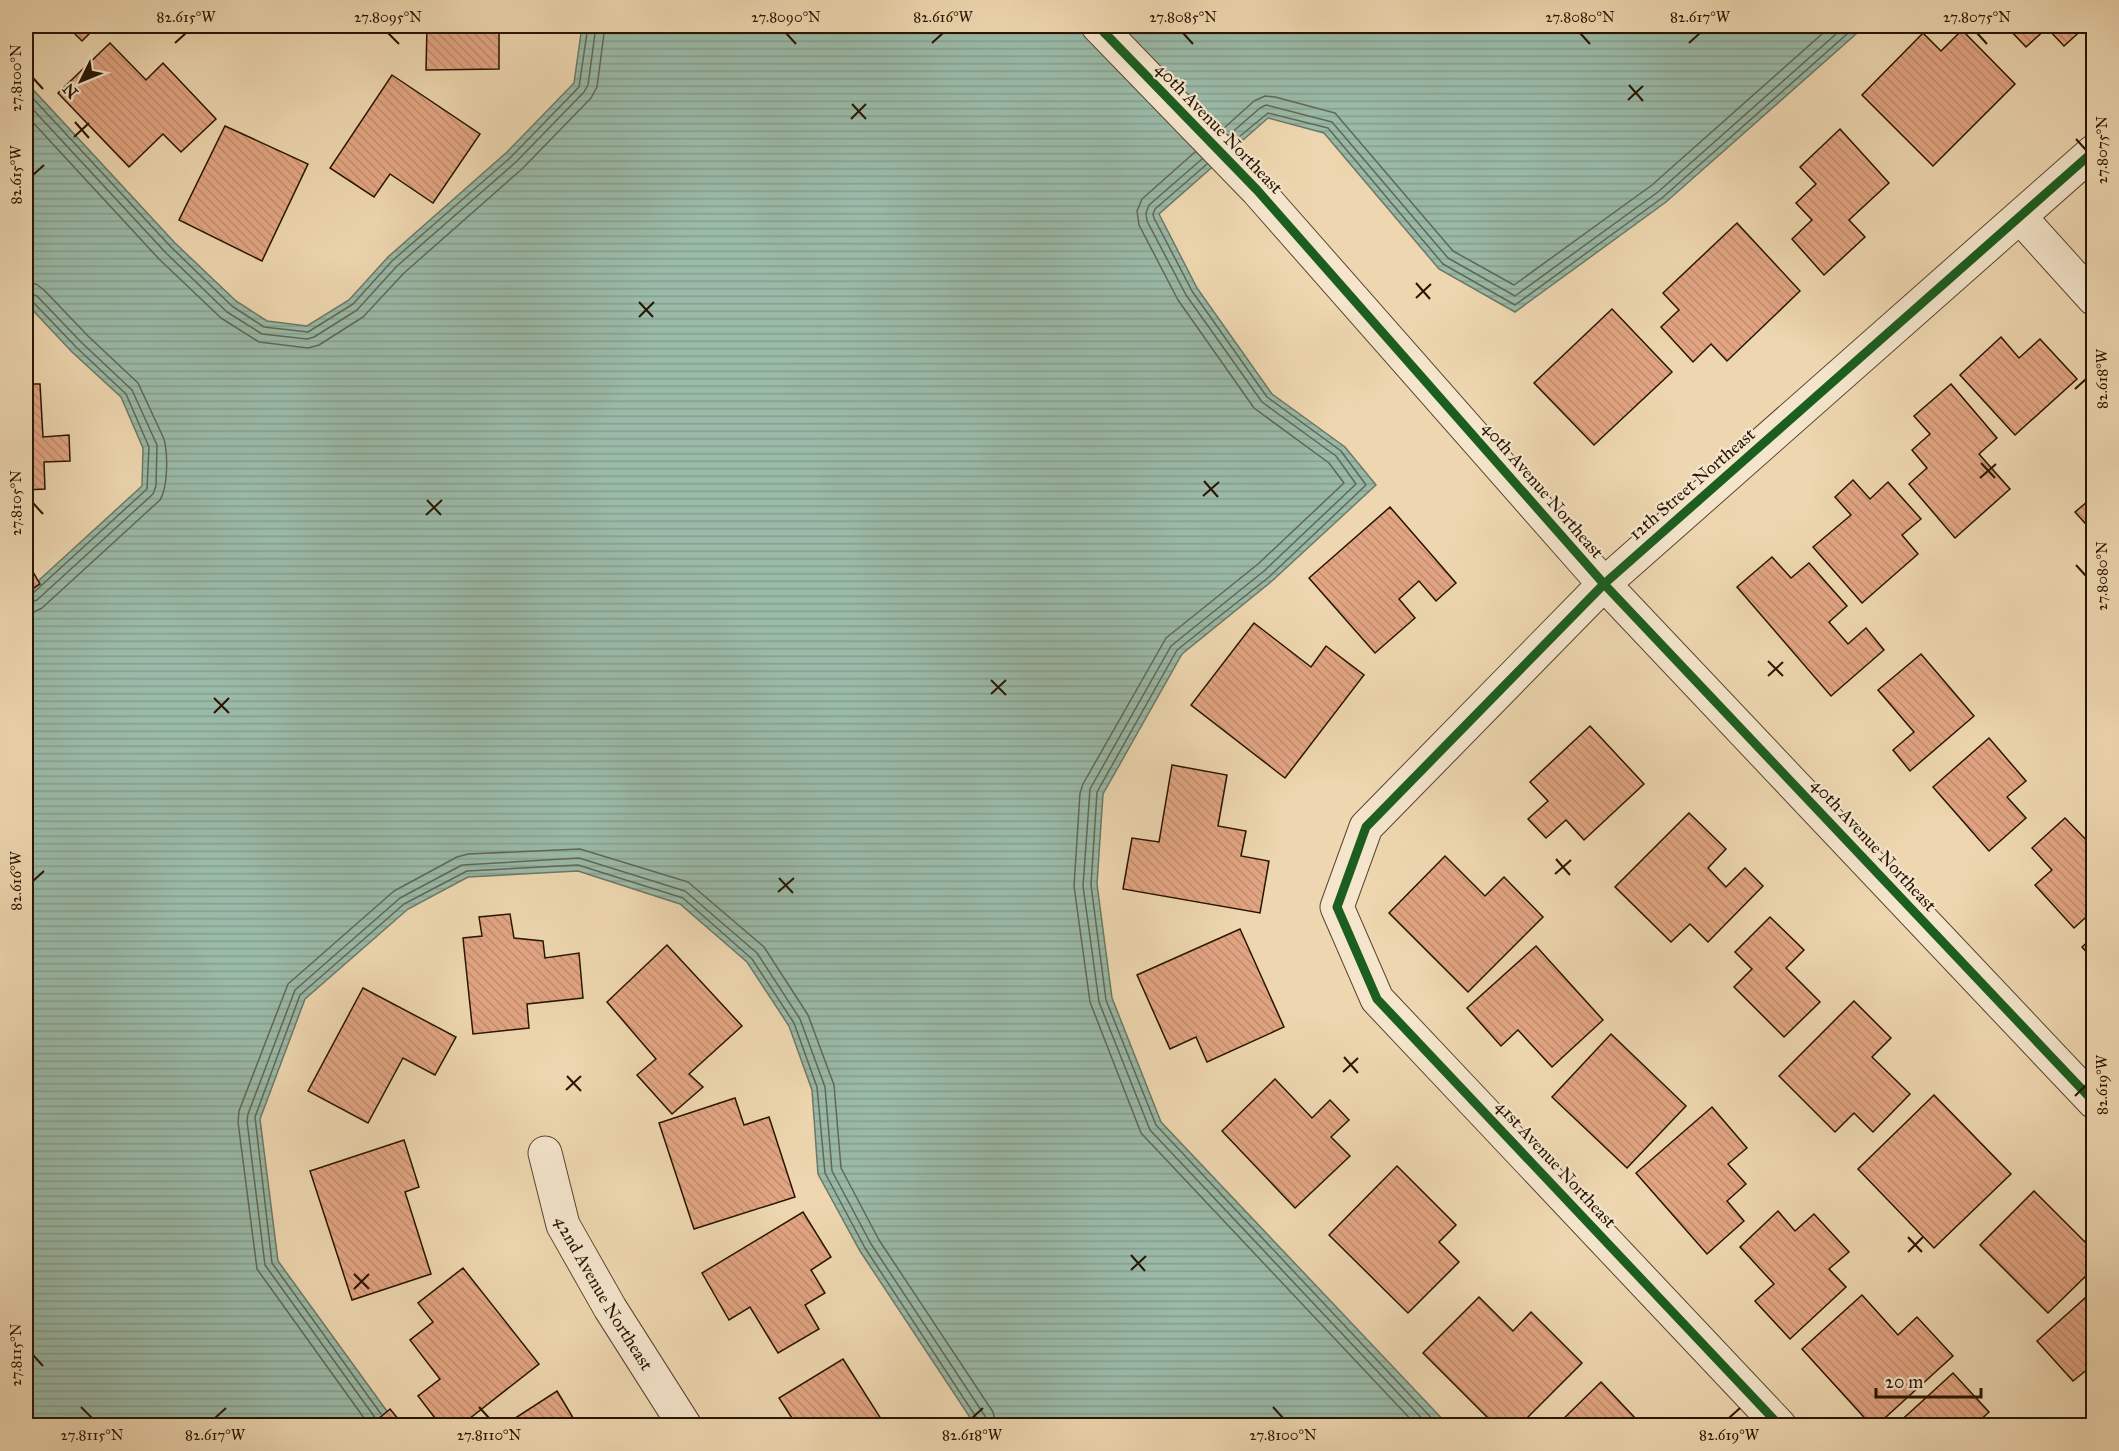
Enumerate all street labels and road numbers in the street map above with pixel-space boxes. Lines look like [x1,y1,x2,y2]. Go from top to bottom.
street label: 40th Avenue Northeast [1151,58,1288,199]
street label: 40th Avenue Northeast [1478,417,1609,563]
street label: 12th Street Northeast [1624,423,1760,545]
street label: 40th Avenue Northeast [1807,774,1942,917]
street label: 41st Avenue Northeast [1491,1095,1621,1233]
street label: 42nd Avenue Northeast [550,1215,658,1375]

